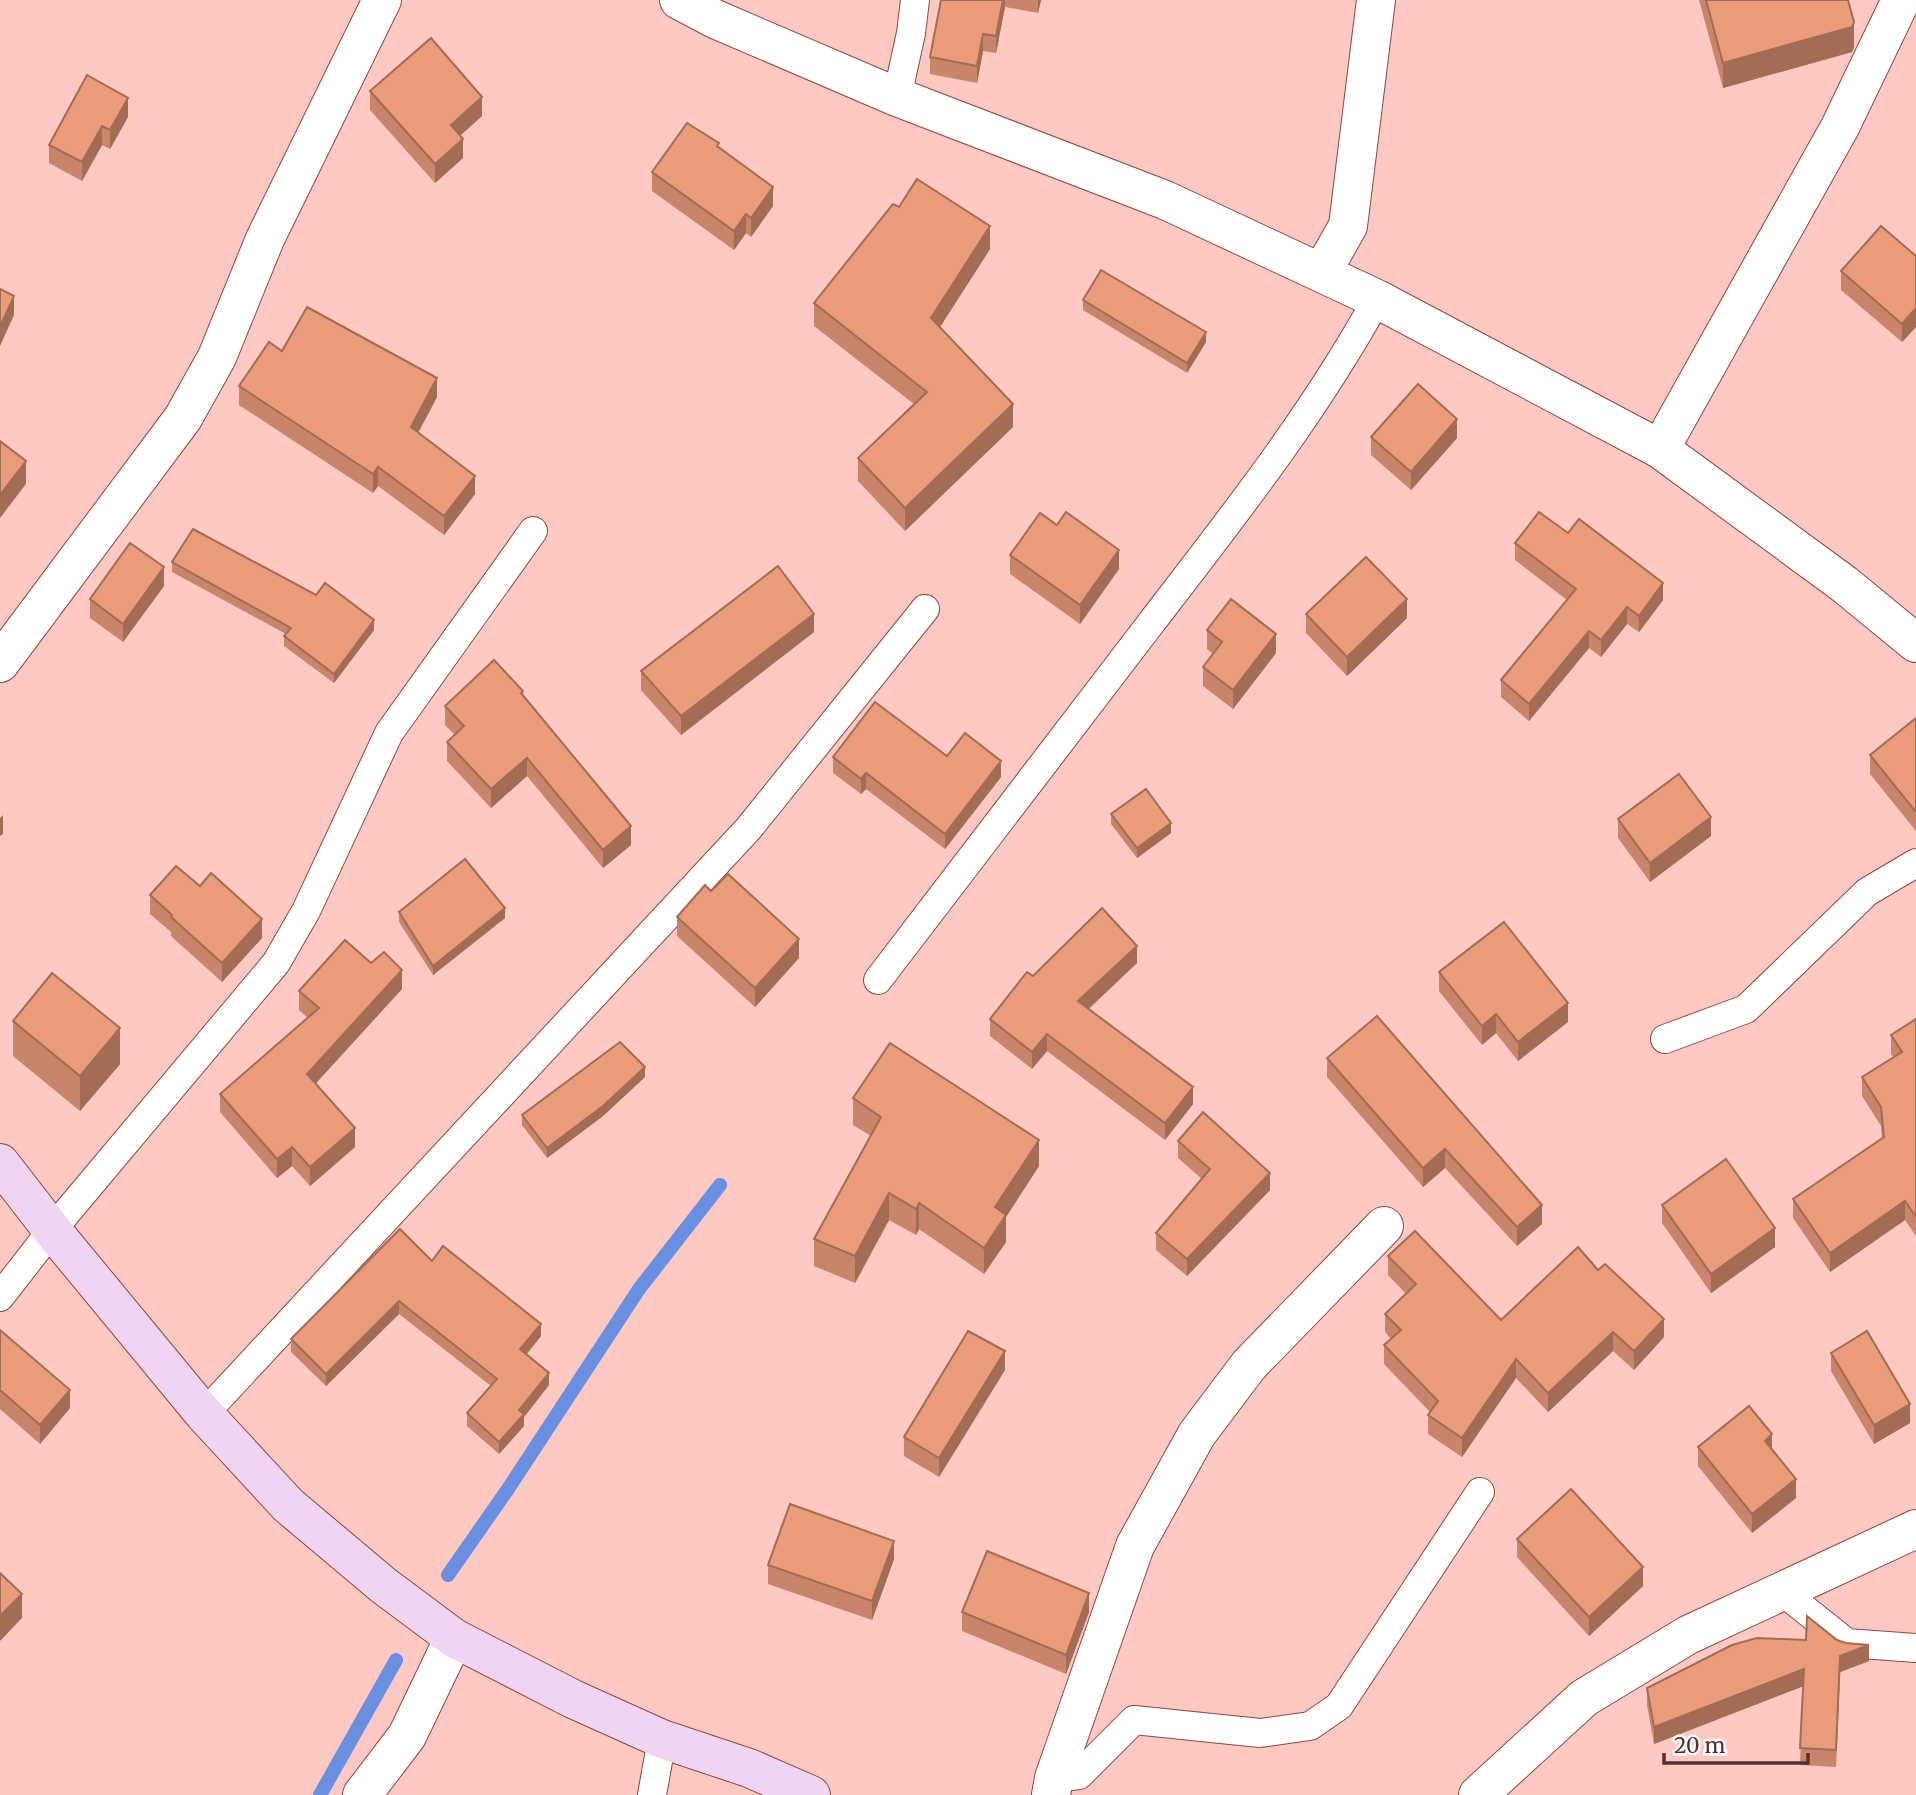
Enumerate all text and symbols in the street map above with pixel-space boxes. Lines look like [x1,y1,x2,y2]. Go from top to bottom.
scale bar [1664,1722,1808,1766]
text: 20 m [1674,1732,1726,1759]

